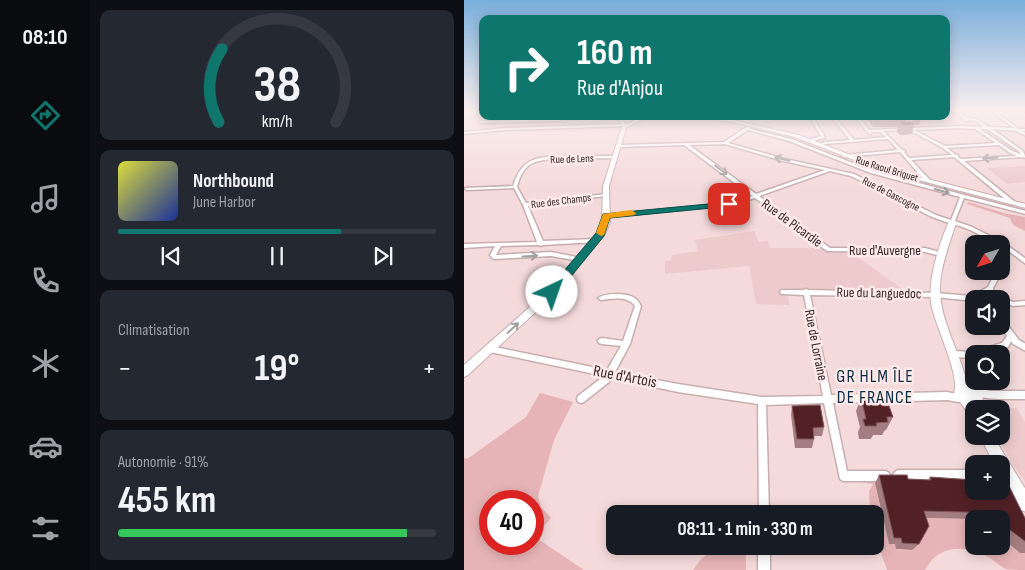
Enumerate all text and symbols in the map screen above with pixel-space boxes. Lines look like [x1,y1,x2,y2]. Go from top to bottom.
text: 08:10 [23,24,67,51]
text: 160 m [577,32,653,75]
icon: right [494,35,559,100]
text: 38 [253,54,301,117]
text: Rue d'Anjou [577,75,663,102]
icon: directions [28,98,63,133]
text: km/h [262,111,292,132]
street label: Rue de Lens [550,152,594,166]
street label: Rue Raoul Briquet [854,153,921,185]
one-way arrow [775,154,791,164]
one-way arrow [983,154,999,163]
one-way arrow [713,165,727,175]
text: Northbound [193,170,274,193]
street label: Rue de Gascogne [860,174,922,214]
icon: music [28,181,63,216]
pin [708,183,750,225]
one-way arrow [934,187,950,197]
icon: arrive [715,190,743,218]
street label: Rue des Champs [530,191,592,211]
text: June Harbor [193,193,256,212]
street label: Rue de Picardie [758,195,826,251]
north arrow [965,235,1010,280]
map controls [965,235,1010,555]
icon: previous [157,242,185,270]
icon: pause [263,242,291,270]
icon: next [369,242,397,270]
street label: Rue d'Auvergne [849,242,921,259]
one-way arrow [521,251,537,260]
icon: phone [28,263,63,298]
position arrow [525,265,577,317]
street label: Rue du Languedoc [836,284,922,302]
button: sound [965,290,1010,335]
street label: Rue de Lorraine [801,308,831,382]
text: Climatisation [118,321,190,340]
one-way arrow [507,322,520,334]
button: search [965,345,1010,390]
icon: climate [28,346,63,381]
text: 19° [255,346,299,391]
text: − [118,352,132,385]
text: + [422,352,436,385]
street label: Rue d'Artois [592,362,659,393]
district label: GR HLM ÎLE DE FRANCE [836,366,914,408]
button: layers [965,400,1010,445]
icon: car [28,429,63,464]
text: Autonomie · 91% [118,453,209,472]
button: + [965,455,1010,500]
text: 455 km [118,478,216,523]
speed limit sign: 40 [479,490,544,555]
button: − [965,510,1010,555]
icon: filters [28,511,63,546]
text: 08:11 · 1 min · 330 m [677,518,813,541]

